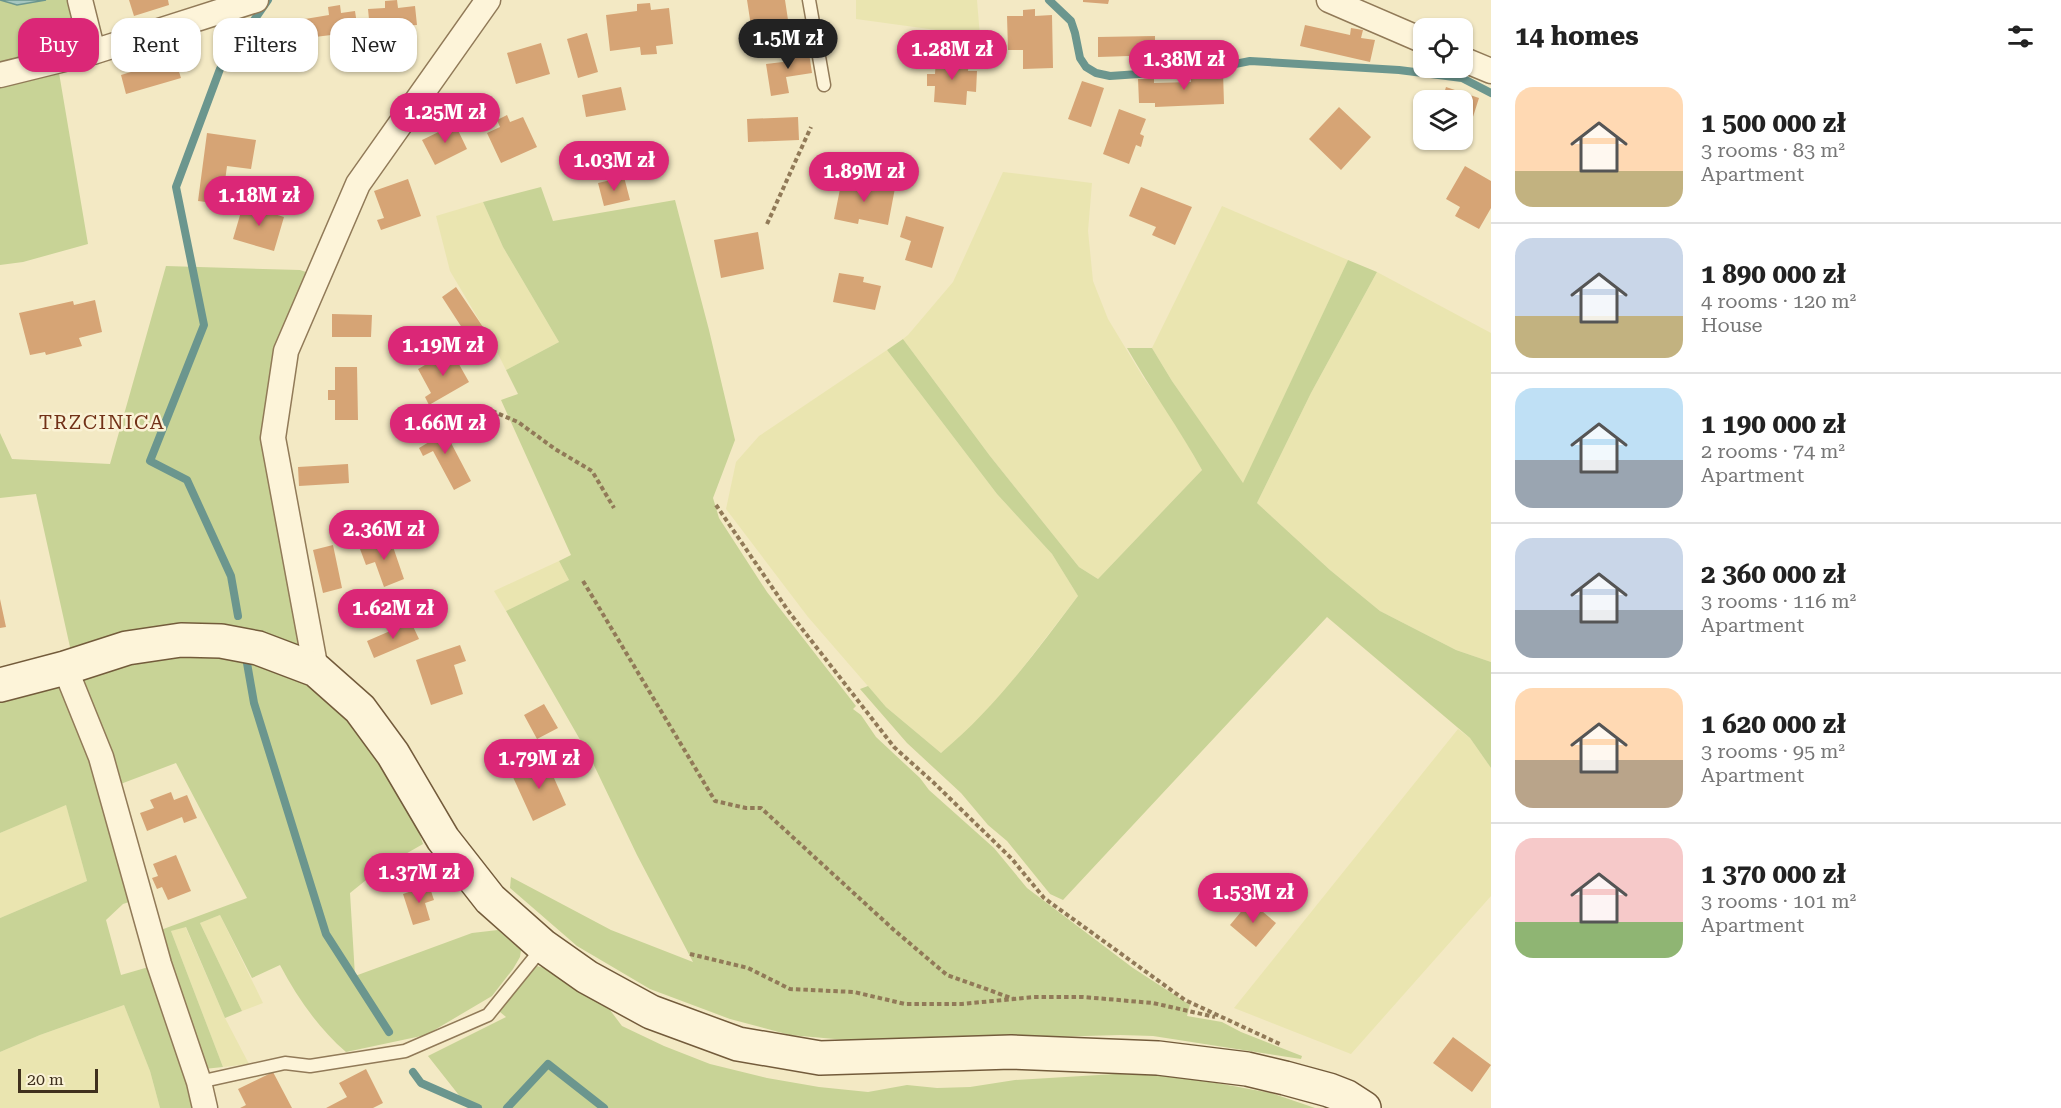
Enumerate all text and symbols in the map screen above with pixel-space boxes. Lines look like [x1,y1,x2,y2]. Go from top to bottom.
chip: Buy [18,18,99,72]
chip: Rent [111,18,201,72]
chip: Filters [213,18,318,72]
chip: New [330,18,417,72]
map controls [1413,18,1473,150]
button: locate [1413,18,1473,78]
pin: 1.5M zł [733,19,843,70]
icon: filters [2004,20,2037,53]
text: 14 homes [1515,21,1639,51]
text: 1.5M zł [753,26,823,50]
pin: 1.28M zł [890,30,1014,81]
text: 1.28M zł [911,37,993,61]
pin: 1.38M zł [1122,40,1246,91]
text: 1.38M zł [1143,47,1225,71]
button: layers [1413,90,1473,150]
pin: 1.25M zł [383,93,507,144]
text: 1.25M zł [404,100,486,124]
text: 1 500 000 zł [1701,108,1846,138]
icon: home [1563,111,1635,183]
text: 3 rooms · 83 m² [1701,138,1845,162]
pin: 1.03M zł [552,141,676,192]
text: 1.03M zł [573,148,655,172]
pin: 1.89M zł [802,152,926,203]
text: 1.89M zł [823,159,905,183]
text: Apartment [1701,162,1804,186]
pin: 1.18M zł [197,176,321,227]
text: 1.18M zł [218,183,300,207]
text: 1 890 000 zł [1701,259,1846,289]
icon: home [1563,262,1635,334]
text: 4 rooms · 120 m² [1701,289,1856,313]
text: House [1701,313,1763,337]
pin: 1.19M zł [381,326,505,377]
text: 1.19M zł [402,333,484,357]
pin: 1.66M zł [383,404,507,455]
text: 1 190 000 zł [1701,409,1846,439]
district label: TRZCINICA [39,410,165,434]
text: 1.66M zł [404,411,486,435]
icon: home [1563,412,1635,484]
text: 2 rooms · 74 m² [1701,439,1845,463]
text: Apartment [1701,463,1804,487]
pin: 2.36M zł [322,510,446,561]
text: 2.36M zł [343,517,425,541]
text: 2 360 000 zł [1701,559,1846,589]
icon: home [1563,562,1635,634]
pin: 1.62M zł [331,589,455,640]
text: 3 rooms · 116 m² [1701,589,1856,613]
text: 1.62M zł [352,596,434,620]
text: Apartment [1701,613,1804,637]
text: 1 620 000 zł [1701,709,1846,739]
icon: home [1563,712,1635,784]
pin: 1.79M zł [477,739,601,790]
text: 3 rooms · 95 m² [1701,739,1845,763]
text: 1.79M zł [498,746,580,770]
text: Apartment [1701,763,1804,787]
pin: 1.37M zł [357,853,481,904]
text: 1 370 000 zł [1701,859,1846,889]
text: 1.37M zł [378,860,460,884]
icon: home [1563,862,1635,934]
pin: 1.53M zł [1191,873,1315,924]
text: 1.53M zł [1212,880,1294,904]
text: 3 rooms · 101 m² [1701,889,1856,913]
text: Apartment [1701,913,1804,937]
scale bar [18,1066,98,1094]
text: 20 m [27,1070,64,1089]

